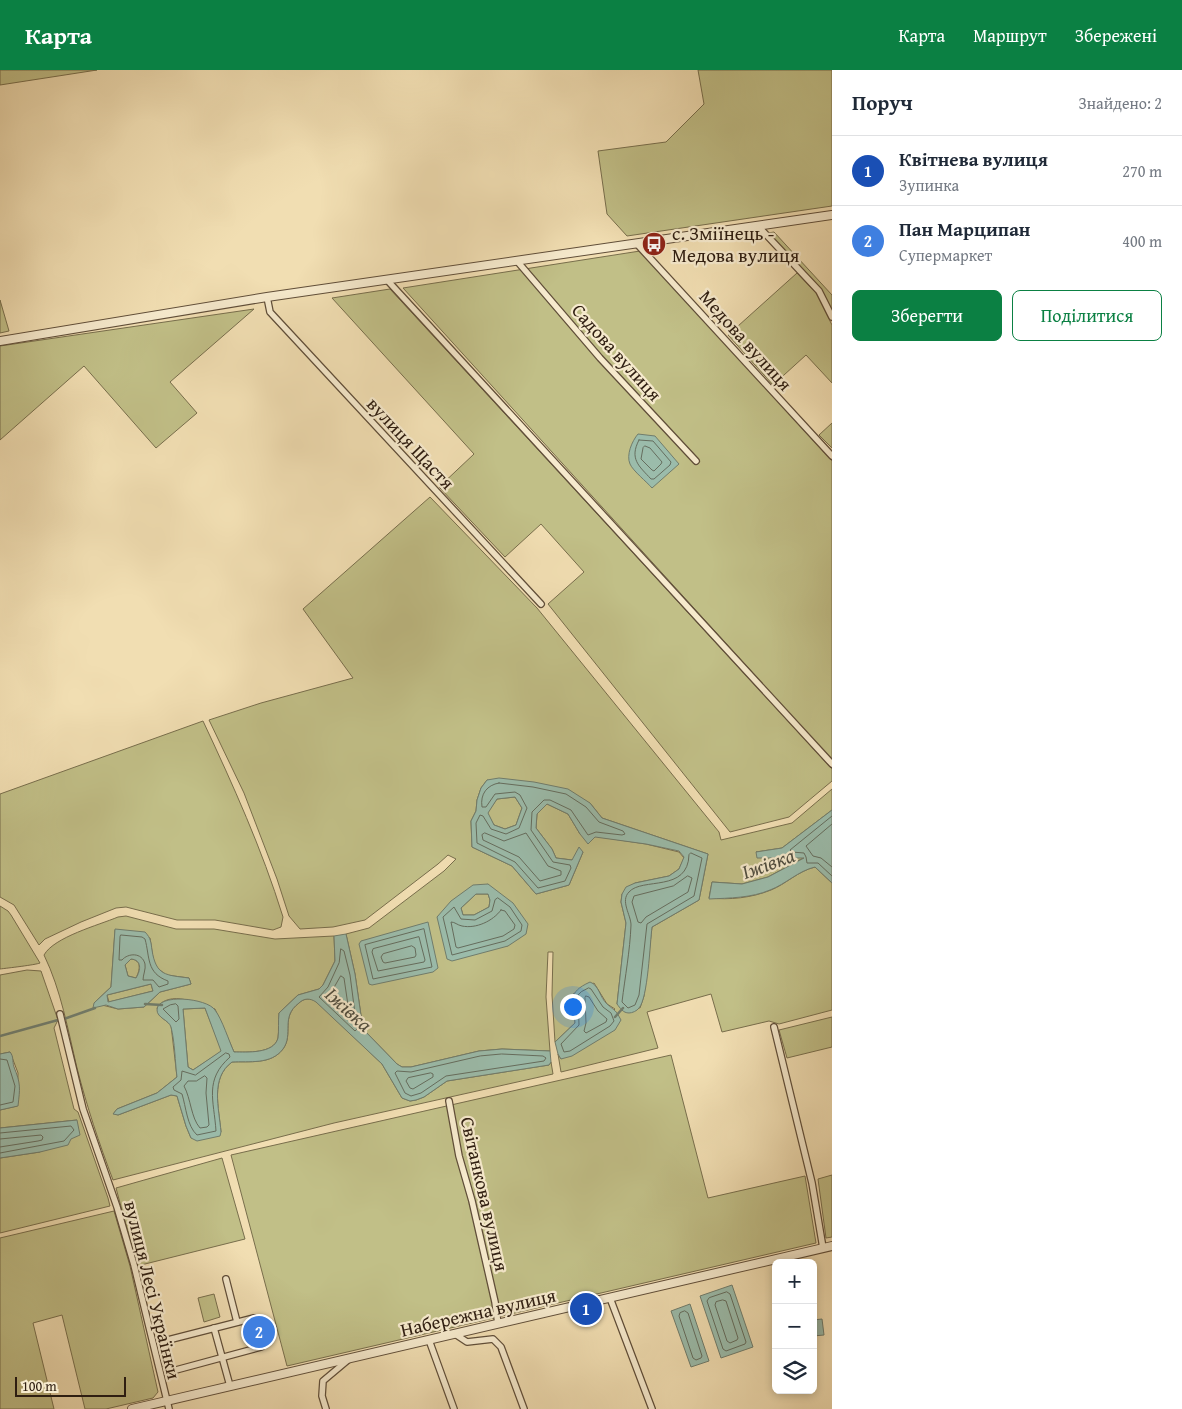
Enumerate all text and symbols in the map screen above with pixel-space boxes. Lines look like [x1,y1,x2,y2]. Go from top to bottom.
text: Карта [25,18,92,53]
text: Карта [899,22,945,49]
text: Маршрут [973,22,1047,49]
text: Збережені [1075,22,1157,49]
text: Поруч [852,87,913,118]
text: Знайдено: 2 [1079,91,1162,115]
text: Квітнева вулиця [899,145,1048,173]
text: 1 [864,159,872,183]
text: 270 m [1122,159,1162,183]
text: Зупинка [899,173,959,197]
text: Пан Марципан [899,215,1031,243]
place label: с. Зміїнець - Медова вулиця [672,219,800,269]
text: 2 [864,229,872,253]
text: 400 m [1122,229,1162,253]
bus stop icon: с. Зміїнець - Медова вулиця [641,231,667,257]
text: Супермаркет [899,243,992,267]
street label: Медова вулиця [693,283,799,397]
button: Зберегти [852,290,1002,341]
button: Поділитися [1012,290,1162,341]
street label: Садова вулиця [565,297,669,407]
street label: вулиця Щастя [361,390,462,496]
water label: Іжівка [737,840,799,886]
water label: Іжівка [319,980,380,1039]
your location [560,994,586,1020]
street label: Світанкова вулиця [454,1114,516,1274]
street label: вулиця Лесі Українки [117,1198,189,1382]
map controls [772,1259,817,1394]
button: + [772,1259,817,1304]
street label: Набережна вулиця [397,1280,559,1344]
pin: 1 [570,1290,602,1328]
button: − [772,1304,817,1349]
pin: 2 [243,1313,275,1351]
button: layers [772,1349,817,1394]
scale bar [15,1374,126,1397]
text: 100 m [22,1376,57,1396]

